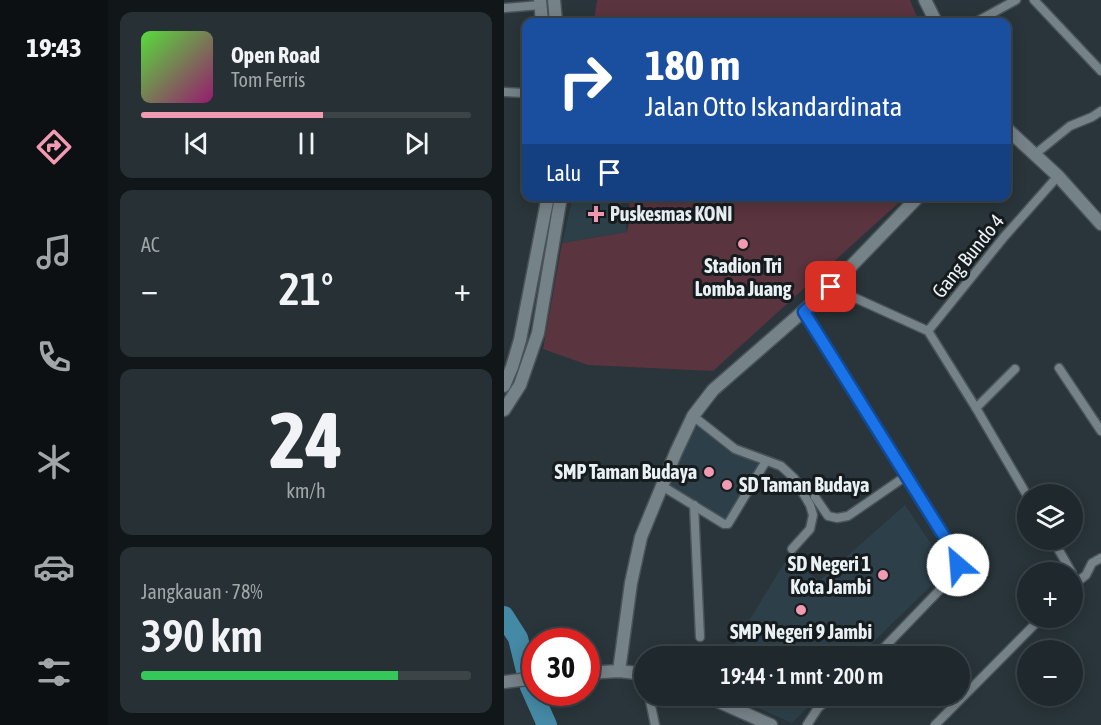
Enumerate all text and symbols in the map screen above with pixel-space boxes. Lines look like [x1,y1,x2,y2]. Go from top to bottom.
text: 19:43 [26,32,82,63]
text: 180 m [645,41,740,89]
text: Open Road [231,42,320,68]
icon: right [546,42,624,120]
text: Tom Ferris [231,68,305,91]
text: Jalan Otto Iskandardinata [645,91,902,122]
icon: directions [33,126,75,168]
icon: previous [180,127,213,160]
icon: pause [290,127,323,160]
icon: next [400,127,433,160]
icon: arrive [593,156,626,189]
text: Lalu [546,160,581,186]
place label: Puskesmas KONI [610,202,732,225]
marker: Puskesmas KONI [587,205,605,223]
street label: Gang Bundo 4 [927,209,1008,302]
icon: music [33,231,75,273]
text: AC [141,233,160,256]
marker: Stadion Tri Lomba Juang [736,237,750,251]
place label: Stadion Tri Lomba Juang [695,254,792,300]
pin [805,261,856,312]
text: 21° [279,263,333,315]
text: − [141,270,158,308]
text: + [454,270,471,308]
icon: arrive [814,270,847,303]
icon: phone [33,336,75,378]
text: 24 [269,395,343,485]
icon: climate [33,441,75,483]
place label: SMP Taman Budaya [555,460,697,483]
marker: SMP Taman Budaya [702,465,716,479]
place label: SD Taman Budaya [739,473,869,496]
marker: SD Taman Budaya [720,478,734,492]
text: km/h [286,479,326,502]
map controls [1017,484,1083,706]
button: layers [1017,484,1083,550]
position arrow [926,533,990,597]
icon: car [33,546,75,588]
place label: SD Negeri 1 Kota Jambi [788,552,871,598]
button: + [1017,562,1083,628]
marker: SD Negeri 1 Kota Jambi [876,568,890,582]
text: Jangkauan · 78% [141,580,263,603]
marker: SMP Negeri 9 Jambi [794,603,808,617]
text: 390 km [141,610,263,662]
place label: SMP Negeri 9 Jambi [730,620,872,643]
speed limit sign: 30 [522,628,600,706]
button: − [1017,640,1083,706]
icon: filters [33,651,75,693]
text: 19:44 · 1 mnt · 200 m [721,663,883,689]

